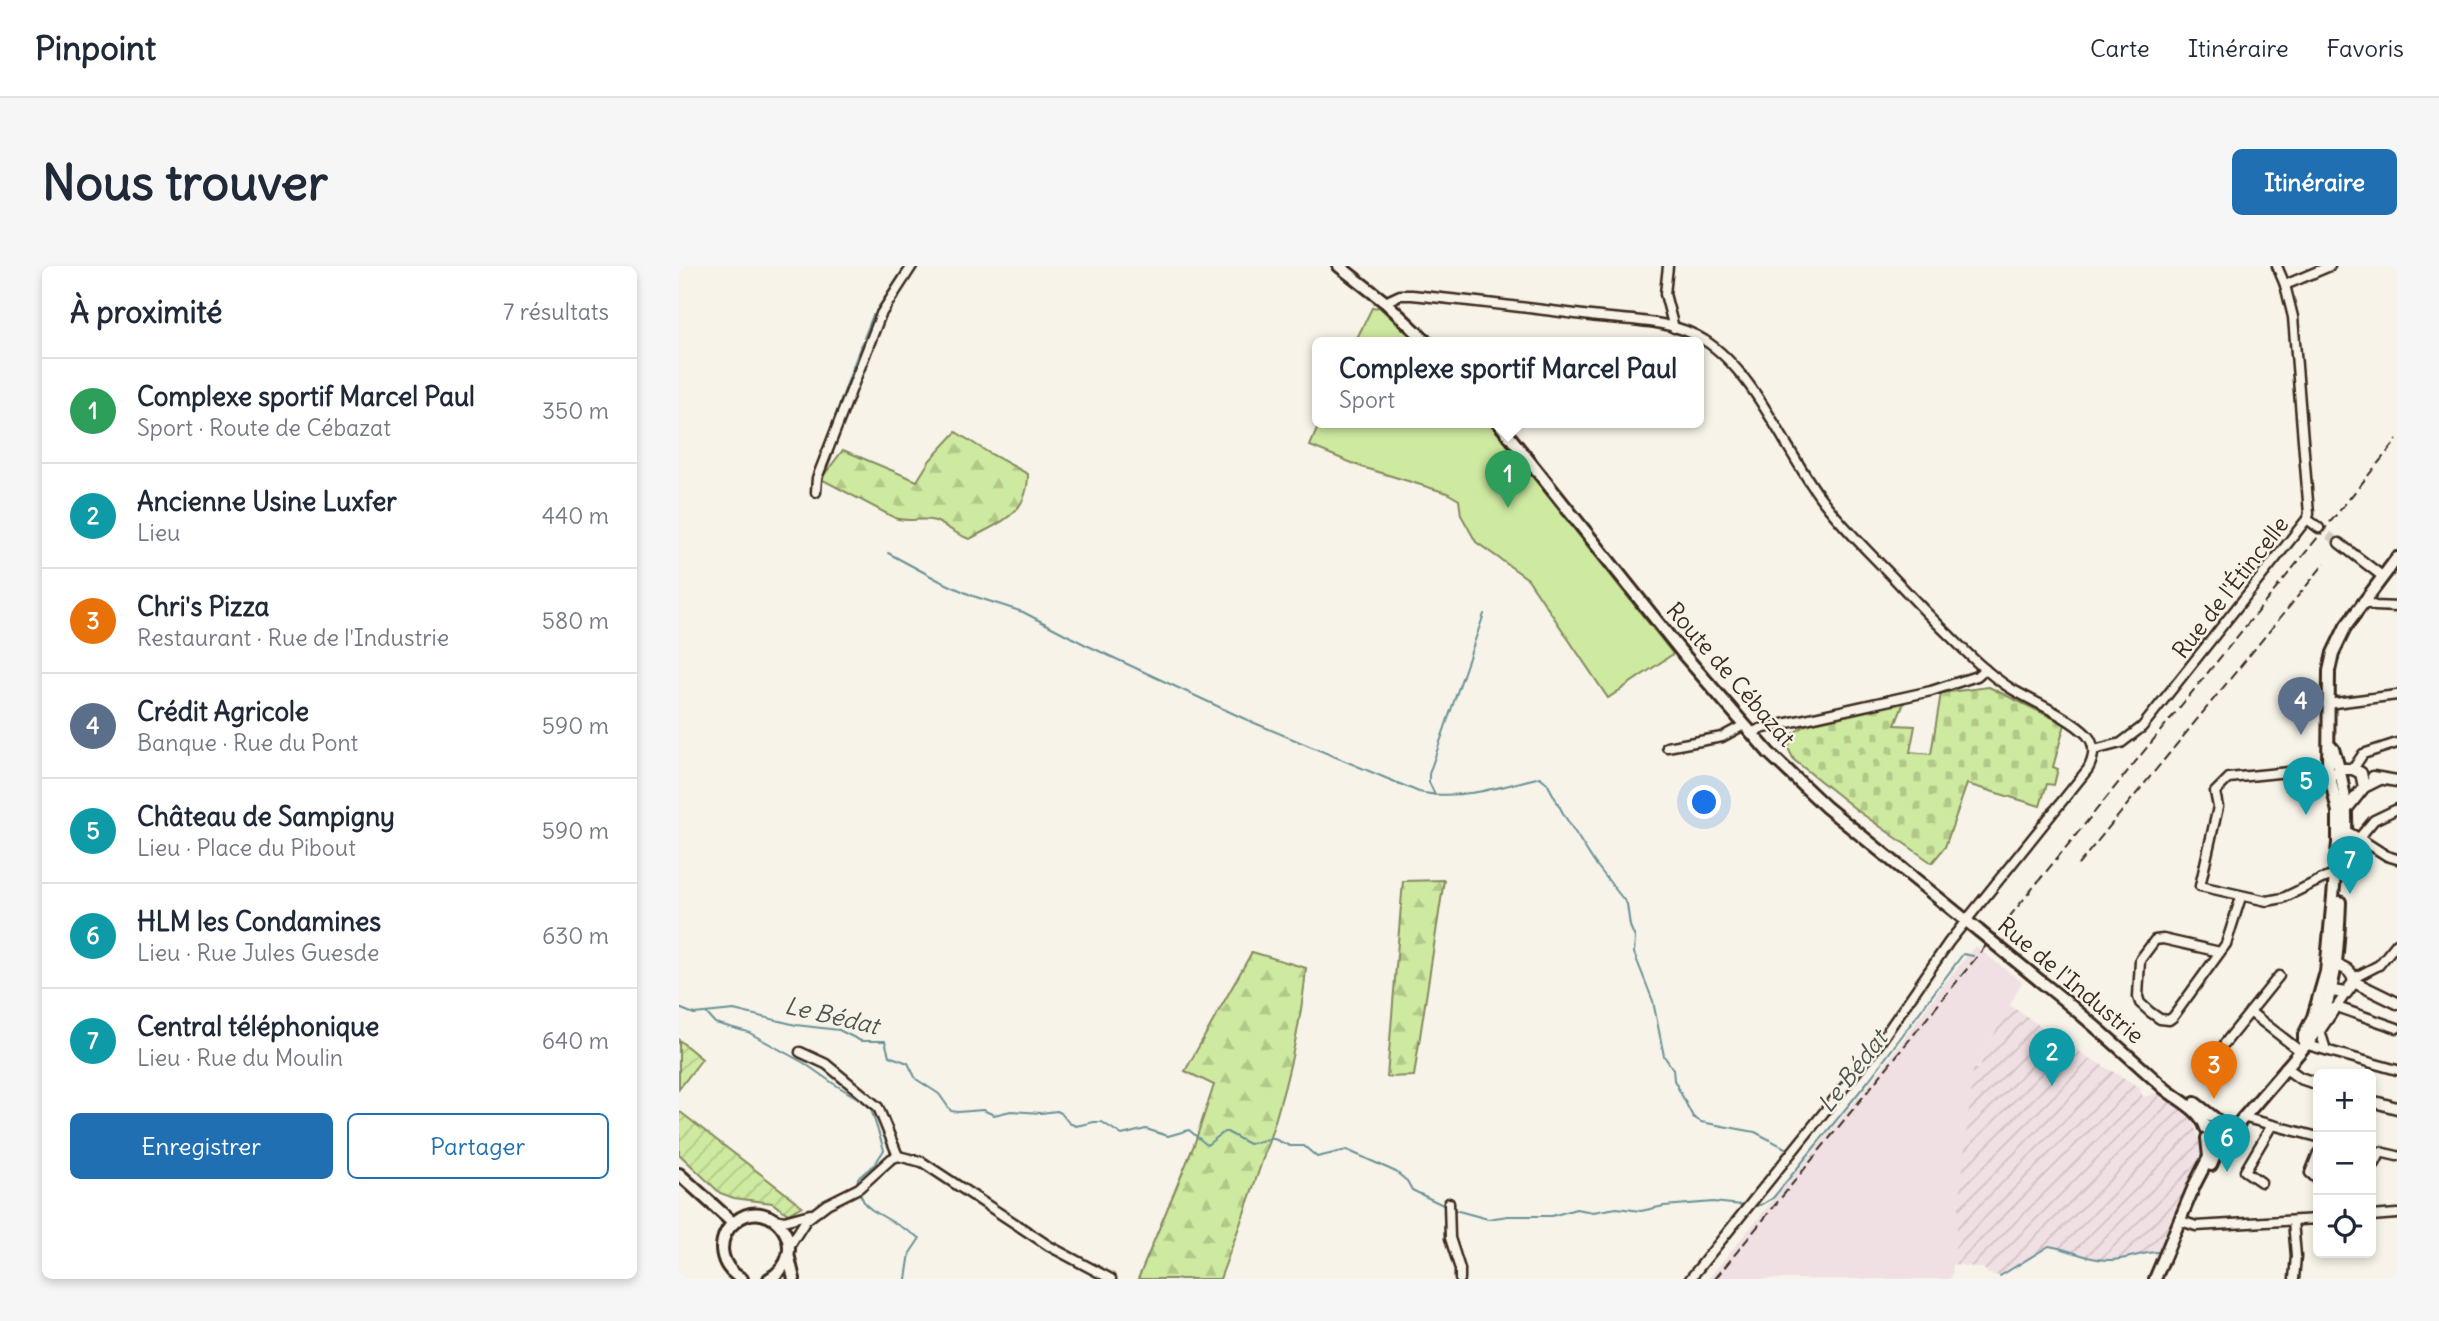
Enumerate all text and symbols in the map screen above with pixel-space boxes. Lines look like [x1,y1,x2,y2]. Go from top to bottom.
text: Pinpoint [35,27,156,69]
text: Carte [2090,33,2150,63]
text: Itinéraire [2188,33,2289,63]
text: Favoris [2327,33,2404,63]
button: Itinéraire [2232,149,2397,215]
text: Nous trouver [42,152,328,213]
text: À proximité [70,293,222,331]
text: 7 résultats [503,297,609,326]
popup [1312,337,1704,428]
text: Complexe sportif Marcel Paul [1339,352,1677,385]
text: Complexe sportif Marcel Paul [137,380,475,413]
text: Sport [1339,385,1395,414]
text: 1 [88,396,98,425]
text: 350 m [542,396,609,425]
text: Sport · Route de Cébazat [137,413,391,442]
pin: 1 [1485,450,1531,508]
text: Ancienne Usine Luxfer [137,485,397,518]
text: 2 [87,501,99,530]
text: 440 m [542,501,609,530]
street label: Rue de l'Étincelle [2166,510,2294,664]
text: Lieu [137,518,181,547]
text: Chri's Pizza [137,590,269,623]
street label: Route de Cébazat [1660,596,1802,752]
text: 3 [86,606,100,635]
text: 580 m [542,606,609,635]
text: Restaurant · Rue de l'Industrie [137,623,449,652]
pin: 4 [2278,677,2324,735]
text: Crédit Agricole [137,695,309,728]
text: 4 [86,711,100,740]
text: 590 m [542,711,609,740]
text: Banque · Rue du Pont [137,728,358,757]
pin: 5 [2283,757,2329,815]
your location [1687,785,1721,819]
text: Château de Sampigny [137,800,395,833]
text: 5 [86,816,100,845]
text: 590 m [542,816,609,845]
text: Lieu · Place du Pibout [137,833,356,862]
pin: 7 [2327,836,2373,894]
text: HLM les Condamines [137,905,381,938]
street label: Rue de l'Industrie [1992,910,2150,1050]
text: 6 [86,921,100,950]
text: 630 m [542,921,609,950]
text: Lieu · Rue Jules Guesde [137,938,379,967]
water label: Le Bédat [782,990,885,1041]
text: Central téléphonique [137,1010,379,1043]
water label: Le Bédat [1811,1022,1895,1118]
text: 7 [87,1026,99,1055]
text: 640 m [542,1026,609,1055]
pin: 2 [2029,1028,2075,1086]
pin: 3 [2191,1041,2237,1099]
text: Lieu · Rue du Moulin [137,1043,343,1072]
map controls [2313,1069,2376,1258]
button: + [2313,1069,2376,1132]
button: Enregistrer [70,1113,333,1179]
button: Partager [347,1113,609,1179]
pin: 6 [2204,1114,2250,1172]
button: − [2313,1132,2376,1195]
button: locate [2313,1195,2376,1258]

